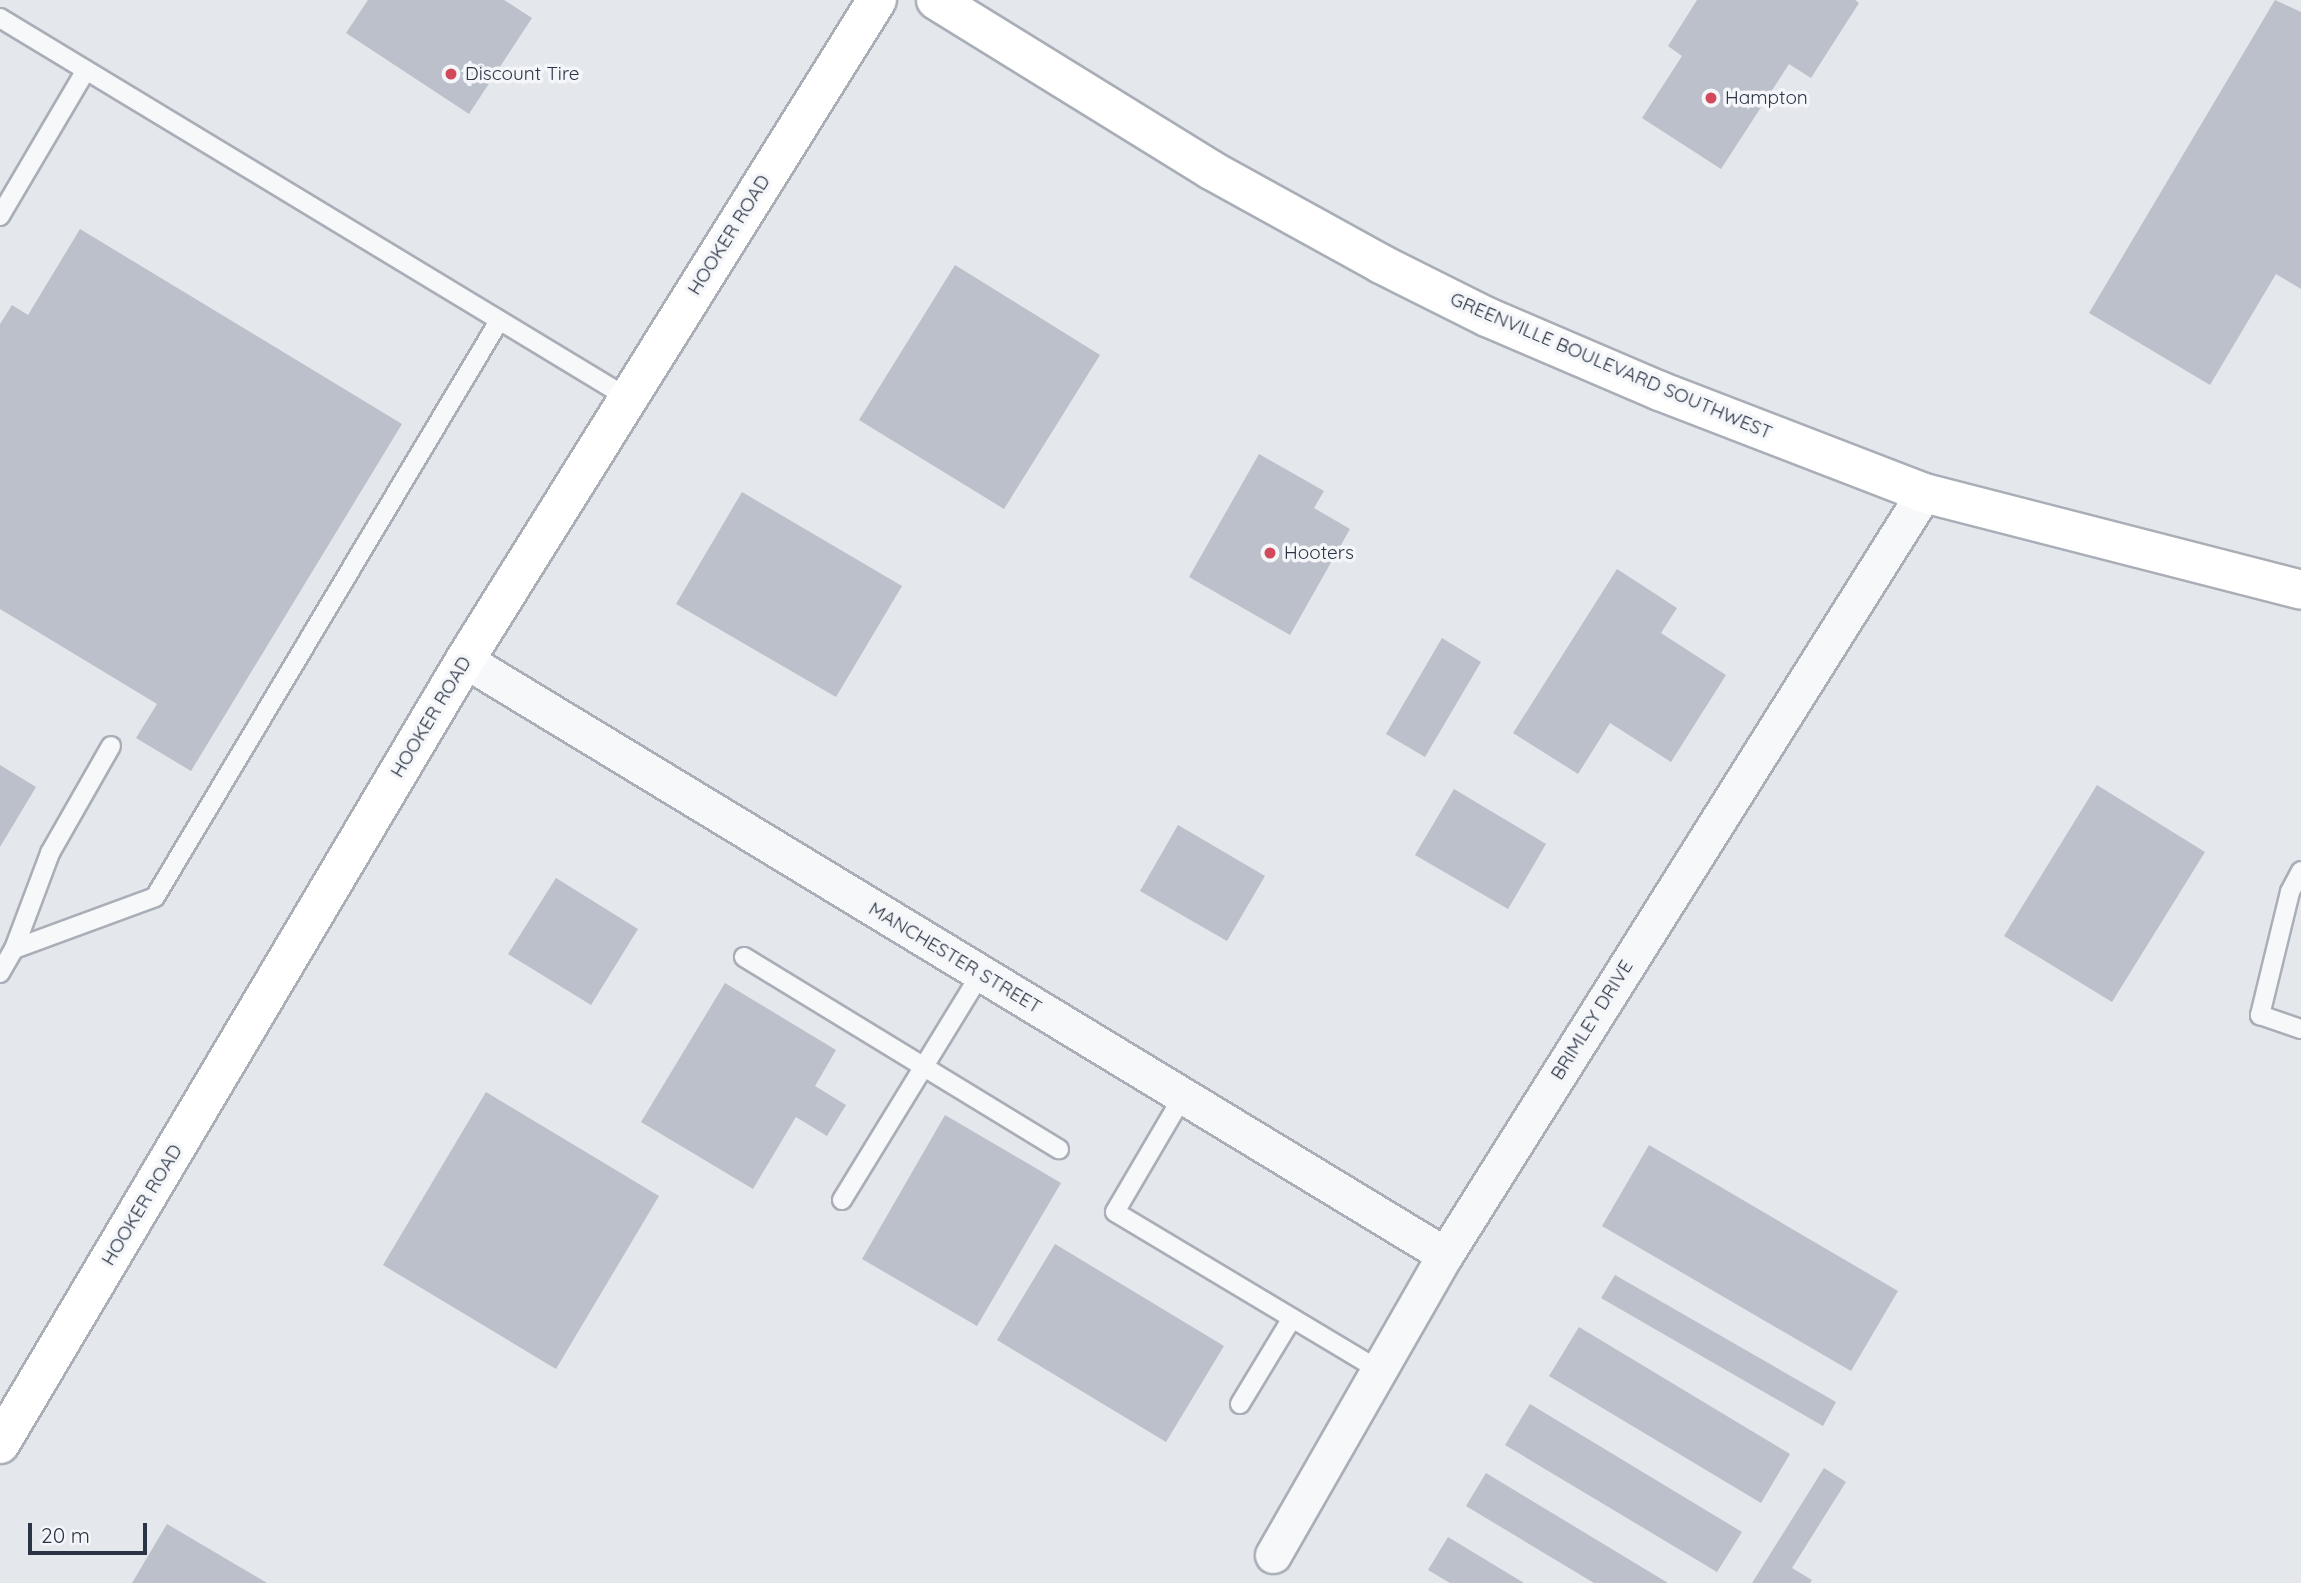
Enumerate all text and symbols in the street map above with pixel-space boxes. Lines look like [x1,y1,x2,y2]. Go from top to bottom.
place label: Discount Tire [465,63,580,85]
marker: Discount Tire [443,66,459,82]
place label: Hampton [1725,87,1808,109]
marker: Hampton [1703,90,1719,106]
street label: HOOKER ROAD [683,171,775,299]
street label: GREENVILLE BOULEVARD SOUTHWEST [1447,288,1775,444]
place label: Hooters [1284,542,1354,564]
marker: Hooters [1262,545,1278,561]
street label: HOOKER ROAD [386,652,476,782]
street label: MANCHESTER STREET [864,897,1046,1019]
street label: BRIMLEY DRIVE [1546,956,1638,1084]
street label: HOOKER ROAD [97,1140,187,1270]
scale bar [32,1510,150,1554]
text: 20 m [41,1522,90,1548]

